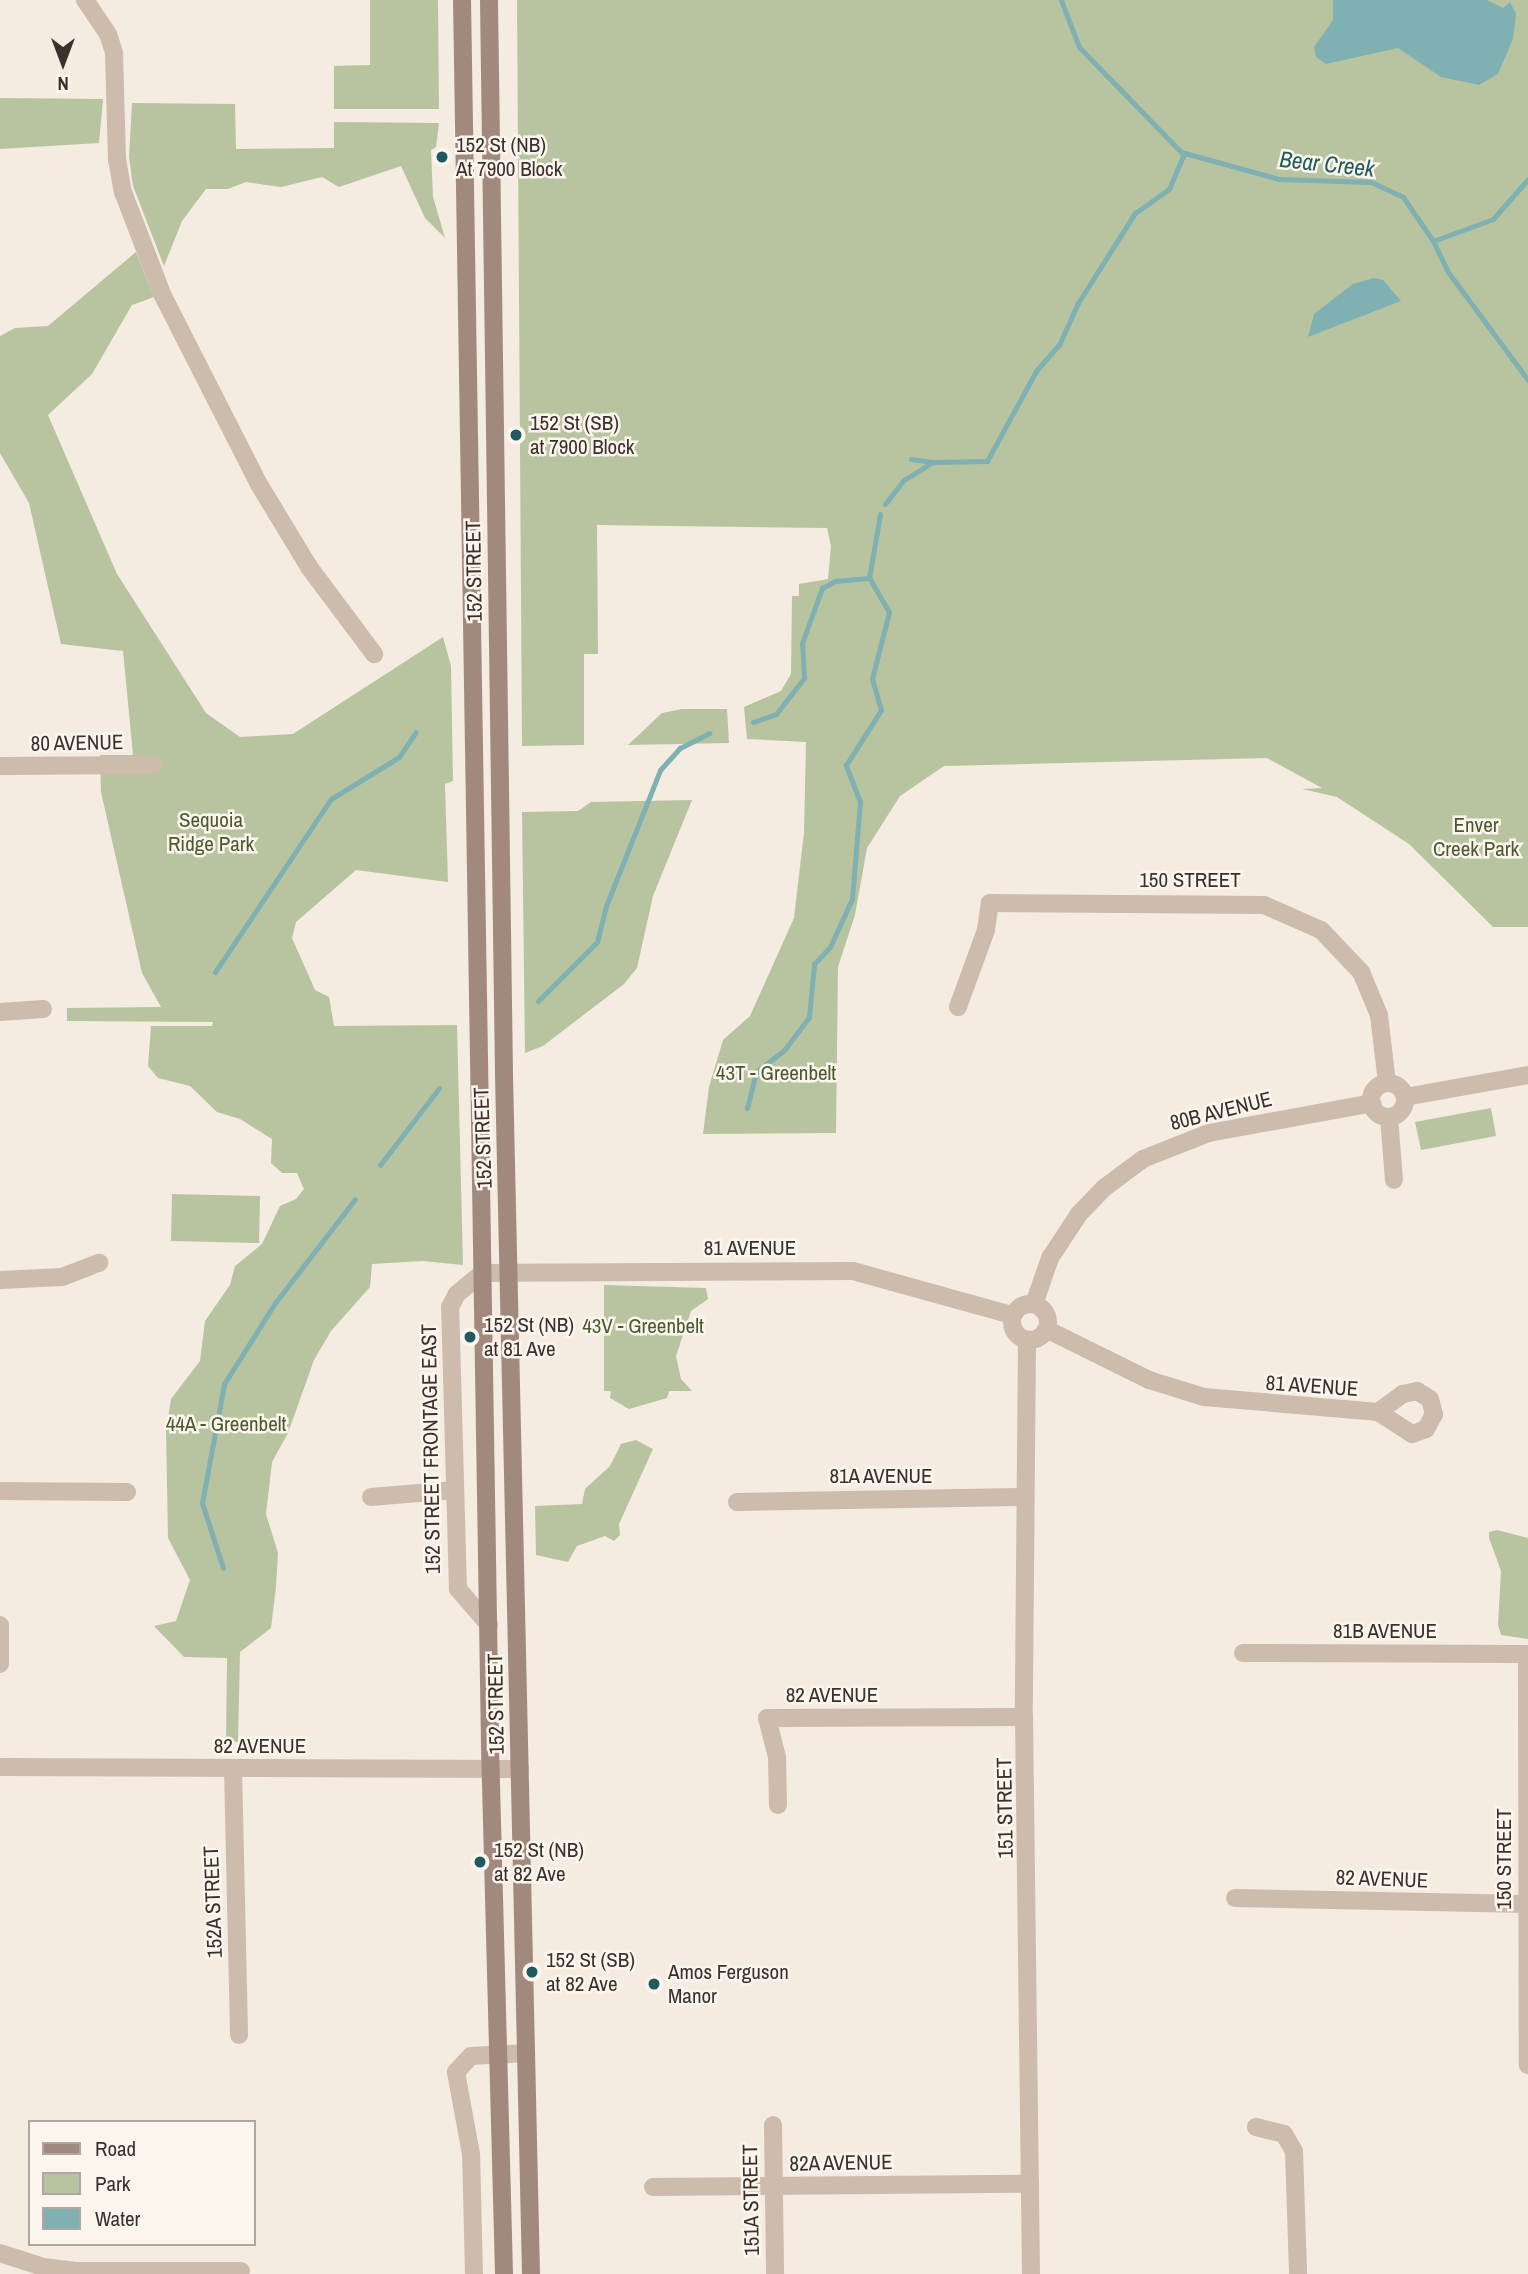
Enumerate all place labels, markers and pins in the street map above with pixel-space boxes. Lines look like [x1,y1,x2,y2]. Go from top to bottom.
place label: 152 St (NB) At 7900 Block [456,132,562,182]
marker: 152 St (NB) At 7900 Block [434,149,450,165]
place label: 152 St (SB) at 7900 Block [530,410,634,460]
marker: 152 St (SB) at 7900 Block [508,427,524,443]
place label: 152 St (NB) at 81 Ave [484,1312,574,1362]
marker: 152 St (NB) at 81 Ave [462,1329,478,1345]
place label: 152 St (NB) at 82 Ave [494,1837,584,1887]
marker: 152 St (NB) at 82 Ave [472,1854,488,1870]
place label: 152 St (SB) at 82 Ave [546,1947,635,1997]
place label: Amos Ferguson Manor [668,1959,789,2009]
marker: 152 St (SB) at 82 Ave [524,1964,540,1980]
marker: Amos Ferguson Manor [646,1976,662,1992]

